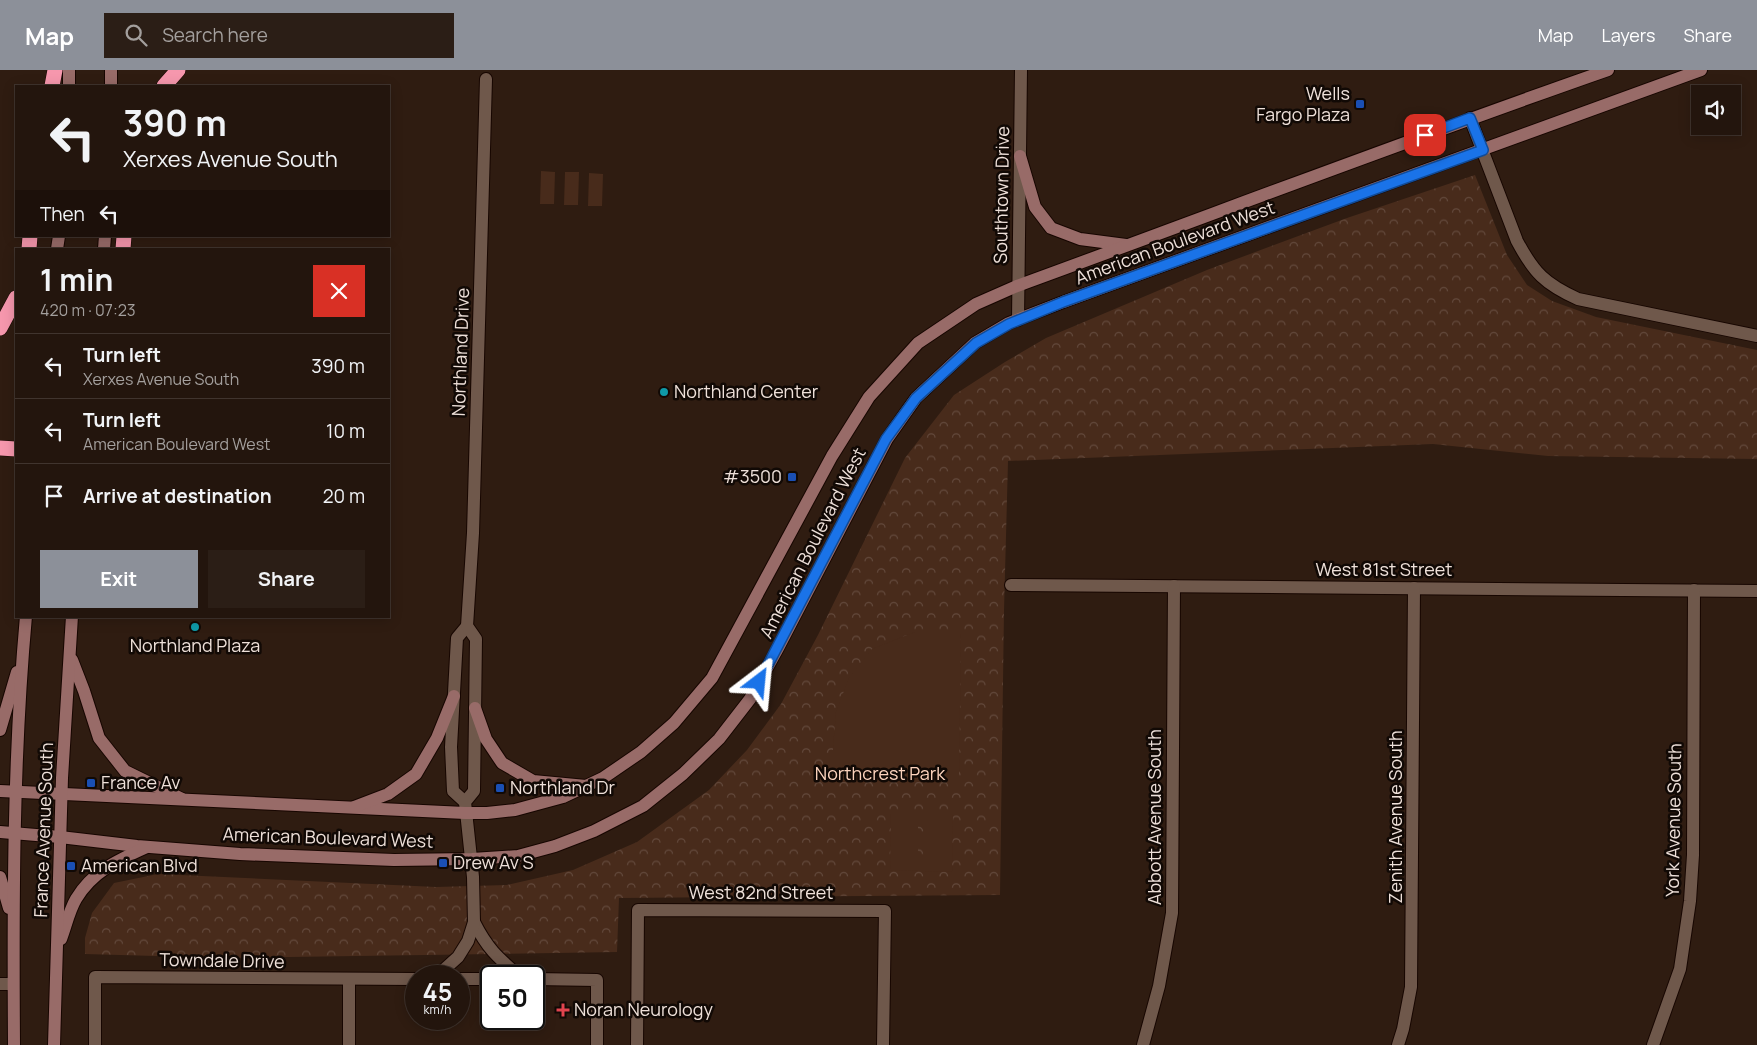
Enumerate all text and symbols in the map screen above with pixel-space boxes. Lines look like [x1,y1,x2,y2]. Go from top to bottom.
search box [104,13,454,58]
text: Map [25,19,74,52]
icon: search [122,21,150,49]
text: Search here [162,22,268,48]
text: Map [1538,23,1573,47]
text: Layers [1601,23,1655,47]
text: Share [1683,23,1732,47]
place label: Wells Fargo Plaza [1256,81,1350,126]
map controls [1691,85,1741,135]
button: sound [1691,85,1741,135]
marker: Wells Fargo Plaza [1354,98,1366,110]
text: 390 m [123,99,227,147]
icon: left [40,105,105,170]
pin [1404,114,1446,156]
icon: arrive [1411,121,1439,149]
street label: Southtown Drive [988,126,1014,264]
text: Xerxes Avenue South [123,144,338,174]
street label: American Boulevard West [1071,195,1278,289]
icon: left [95,200,123,228]
text: Then [40,201,85,227]
text: 1 min [40,259,113,300]
button: close [313,265,365,317]
street label: Northland Drive [446,287,474,417]
text: 420 m · 07:23 [40,299,136,321]
text: Turn left [83,342,161,368]
icon: left [40,352,68,380]
text: 390 m [311,353,365,379]
text: Xerxes Avenue South [83,368,239,390]
place label: Northland Center [674,379,819,403]
marker: Northland Center [658,386,670,398]
text: Turn left [83,407,161,433]
icon: left [40,417,68,445]
text: 10 m [326,418,365,444]
text: American Boulevard West [83,433,270,455]
street label: American Boulevard West [754,443,871,642]
place label: #3500 [723,464,782,488]
marker: #3500 [786,471,798,483]
icon: arrive [40,482,68,510]
text: Arrive at destination [83,483,272,509]
text: 20 m [323,483,365,509]
button: Exit [40,550,198,608]
button: Share [208,550,365,608]
street label: West 81st Street [1315,557,1453,581]
marker: Northland Plaza [189,621,201,633]
place label: Northland Plaza [130,633,260,657]
position arrow [732,655,784,707]
street label: Abbott Avenue South [1142,729,1166,905]
street label: Zenith Avenue South [1383,730,1407,904]
street label: France Avenue South [28,742,58,918]
street label: York Avenue South [1660,743,1686,897]
park label: Northcrest Park [815,761,946,785]
place label: France Av [101,770,180,794]
place label: Northland Dr [510,775,616,799]
marker: France Av [85,777,97,789]
marker: Northland Dr [494,782,506,794]
street label: American Boulevard West [222,821,434,853]
place label: Drew Av S [453,850,534,874]
place label: American Blvd [81,853,198,877]
marker: Drew Av S [437,857,449,869]
marker: American Blvd [65,860,77,872]
street label: West 82nd Street [688,880,834,904]
street label: Towndale Drive [159,947,285,973]
speed limit sign: 50 [480,965,545,1030]
text: 45 [423,974,452,1009]
place label: Noran Neurology [574,997,713,1021]
text: km/h [424,1001,451,1018]
marker: Noran Neurology [556,1003,570,1017]

